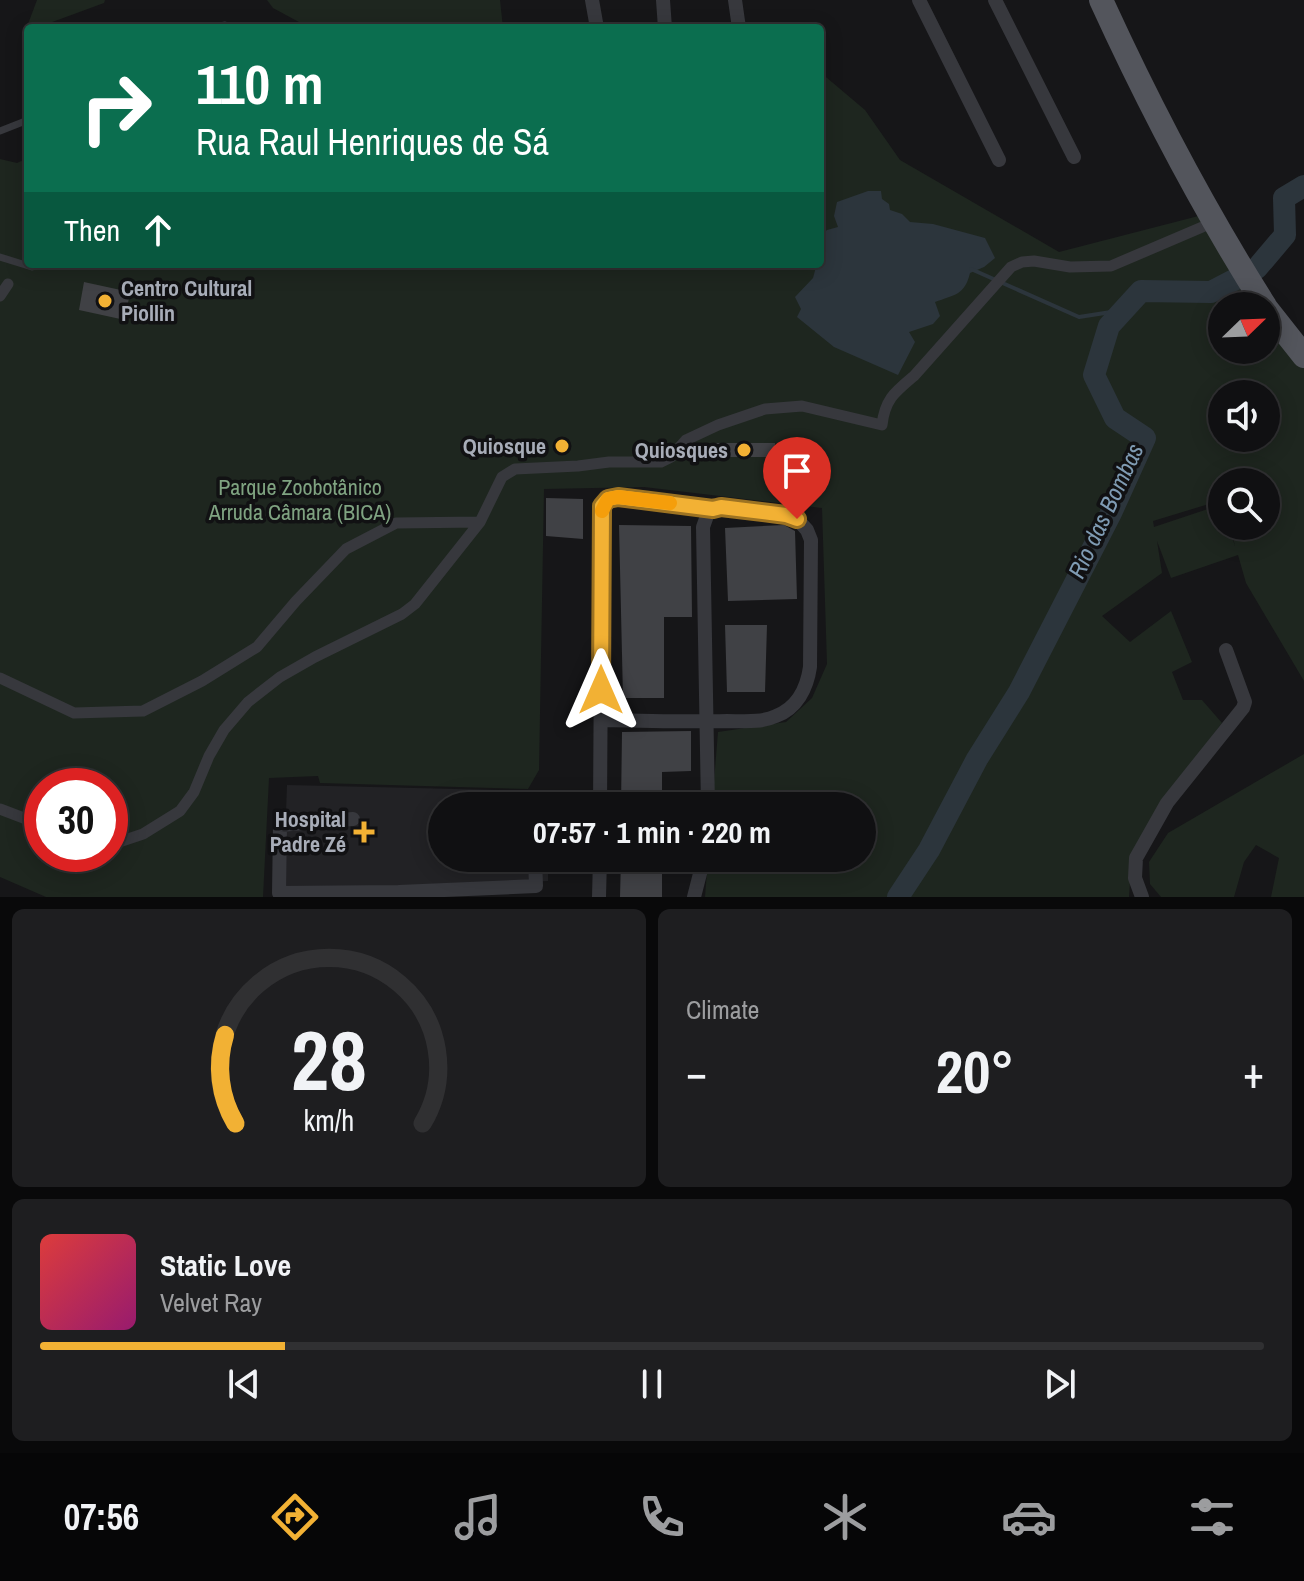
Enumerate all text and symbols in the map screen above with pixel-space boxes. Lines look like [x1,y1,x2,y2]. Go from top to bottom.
text: 110 m [196,46,324,121]
icon: right [64,56,168,160]
text: Rua Raul Henriques de Sá [196,118,549,166]
icon: ahead [136,208,180,252]
text: Then [64,210,120,250]
place label: Centro Cultural Piollin [121,273,252,328]
marker: Centro Cultural Piollin [96,292,114,310]
north arrow [1208,292,1280,364]
map controls [1208,292,1280,540]
button: sound [1208,380,1280,452]
place label: Quiosque [463,431,546,461]
place label: Quiosques [635,435,728,465]
marker: Quiosque [553,437,571,455]
pin [763,437,831,519]
water label: Rio das Bombas [1060,438,1150,583]
marker: Quiosques [735,441,753,459]
icon: arrive [775,449,819,493]
button: search [1208,468,1280,540]
park label: Parque Zoobotânico Arruda Câmara (BICA) [208,472,391,527]
position arrow [559,648,643,732]
speed limit sign: 30 [24,768,128,872]
place label: Hospital Padre Zé [270,804,346,859]
text: 07:57 · 1 min · 220 m [533,812,771,852]
marker: Hospital Padre Zé [353,821,375,843]
text: Climate [686,992,759,1027]
text: 28 [291,1004,367,1116]
text: 20° [936,1031,1014,1112]
text: − [686,1042,707,1102]
text: + [1243,1042,1264,1102]
text: km/h [304,1101,354,1140]
text: Static Love [160,1245,291,1285]
text: Velvet Ray [160,1285,262,1320]
icon: previous [222,1362,266,1406]
icon: pause [630,1362,674,1406]
icon: next [1038,1362,1082,1406]
icon: directions [267,1489,323,1545]
icon: music [450,1489,506,1545]
icon: phone [634,1489,690,1545]
icon: climate [817,1489,873,1545]
icon: car [1001,1489,1057,1545]
icon: filters [1184,1489,1240,1545]
text: 07:56 [64,1493,139,1541]

